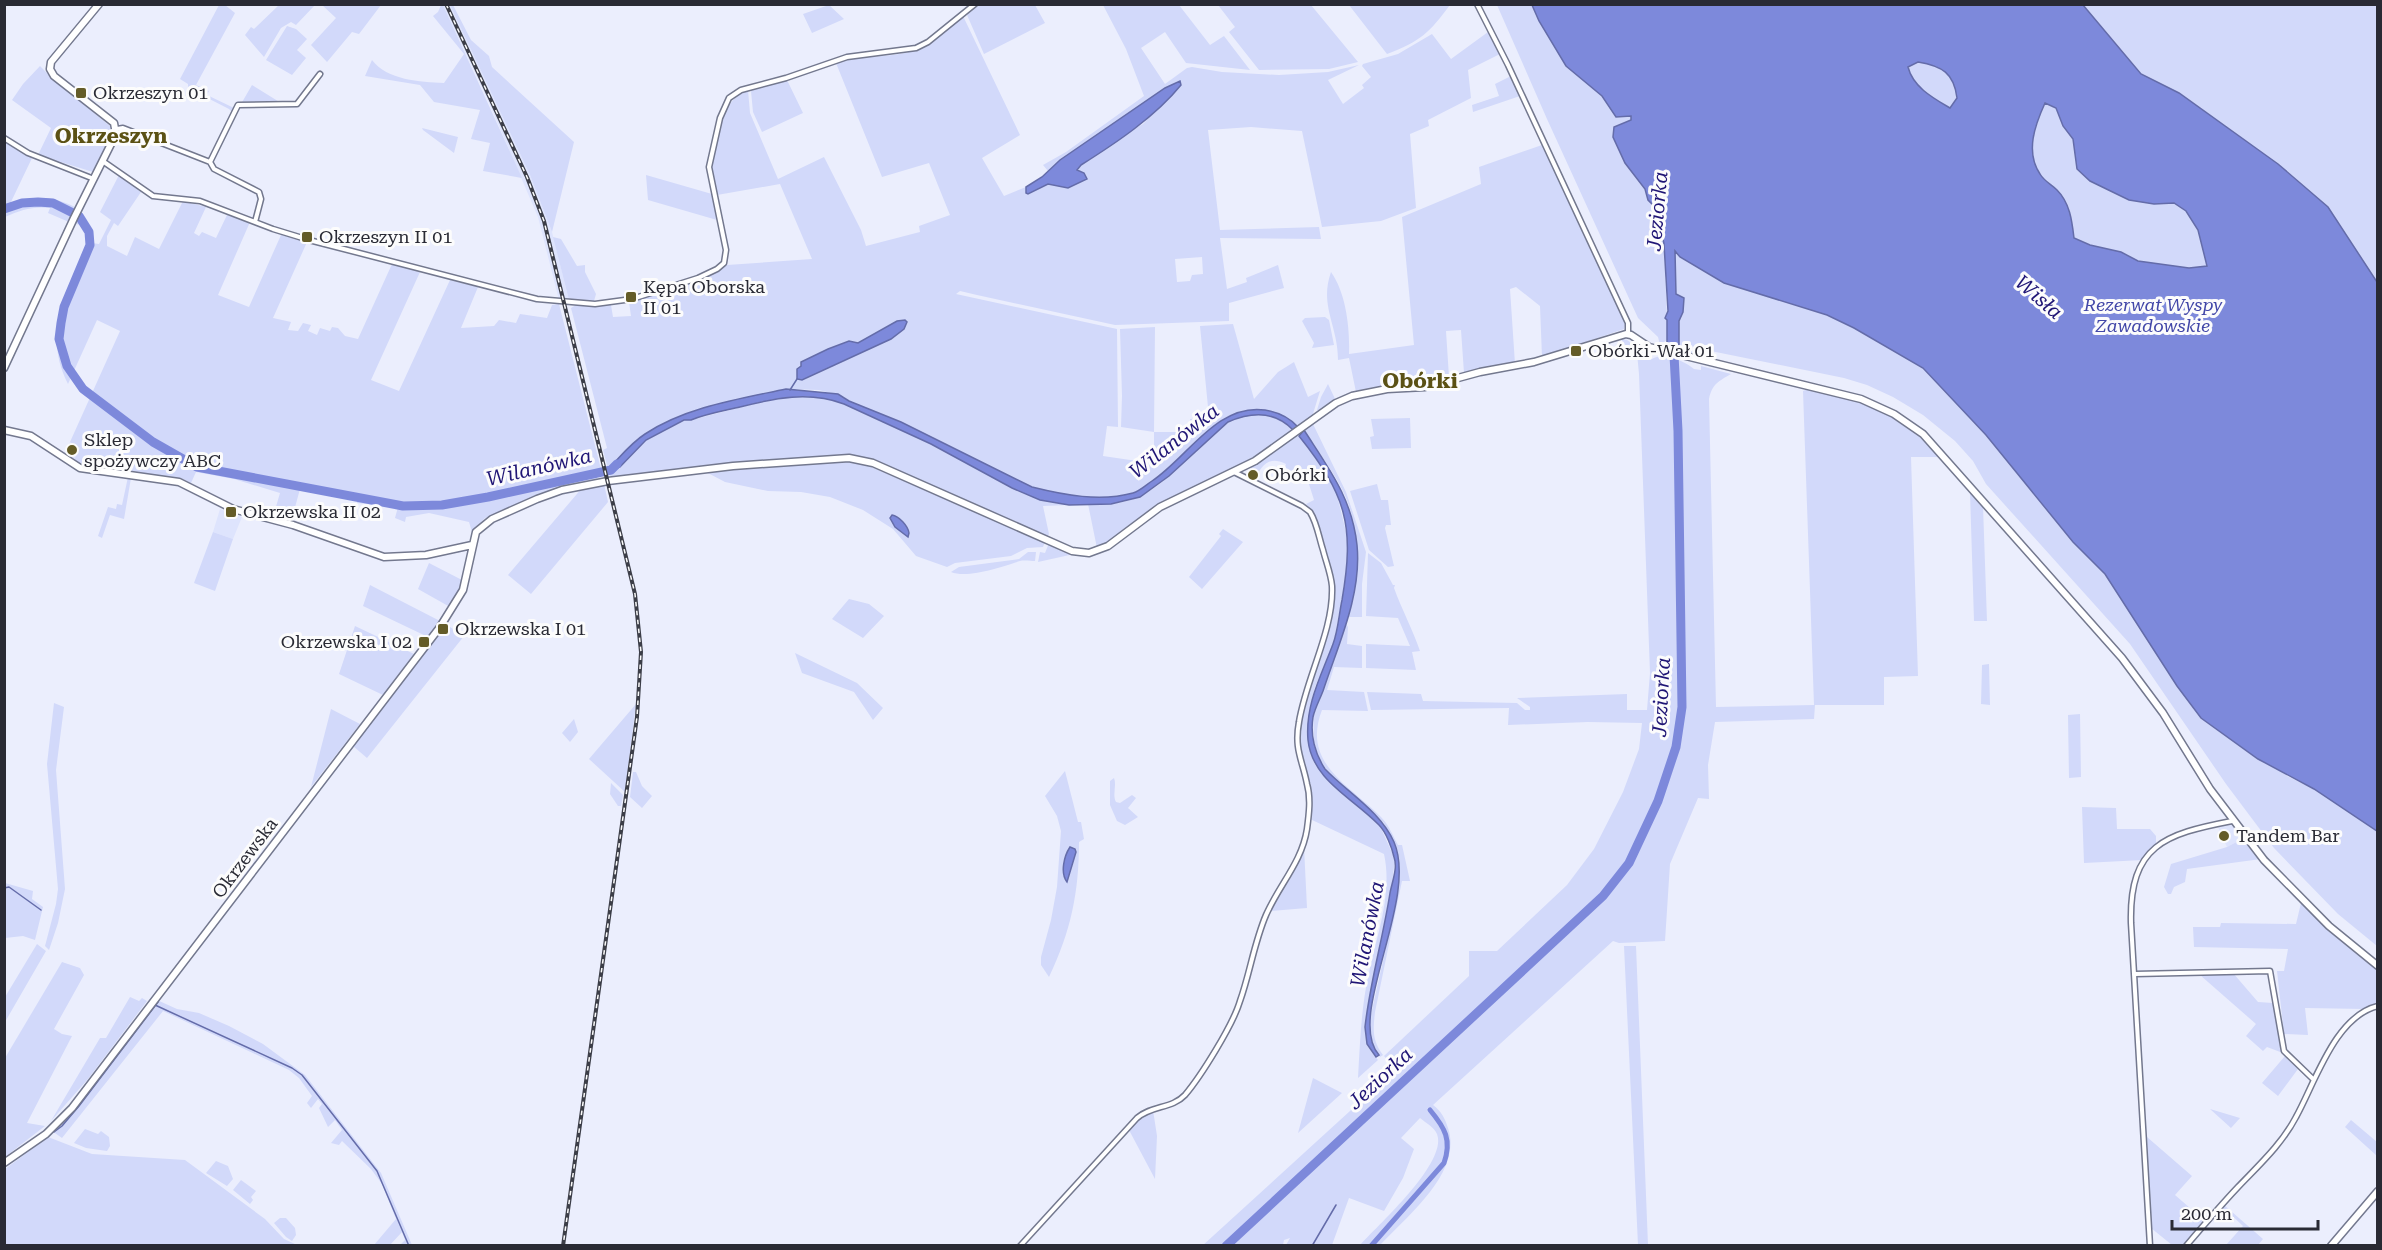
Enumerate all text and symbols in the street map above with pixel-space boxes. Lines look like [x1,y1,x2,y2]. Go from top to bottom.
place label: Okrzeszyn 01 [93,82,208,103]
marker: Okrzeszyn 01 [74,86,88,100]
district label: Okrzeszyn [55,124,167,148]
water label: Jeziorka [1642,170,1672,253]
place label: Okrzeszyn II 01 [319,226,452,247]
marker: Okrzeszyn II 01 [300,230,314,244]
water label: Wisła [2010,270,2068,324]
place label: Kępa Oborska II 01 [643,276,765,318]
marker: Kępa Oborska II 01 [624,290,638,304]
park label: Rezerwat Wyspy Zawadowskie [2083,294,2223,336]
place label: Obórki-Wał 01 [1588,340,1715,361]
marker: Obórki-Wał 01 [1569,344,1583,358]
district label: Obórki [1382,369,1458,393]
water label: Wilanówka [1124,399,1224,483]
place label: Sklep spożywczy ABC [84,429,221,471]
marker: Sklep spożywczy ABC [65,443,79,457]
water label: Wilanówka [484,443,594,491]
place label: Obórki [1265,464,1327,485]
marker: Obórki [1246,468,1260,482]
place label: Okrzewska II 02 [243,501,381,522]
marker: Okrzewska II 02 [224,505,238,519]
place label: Okrzewska I 01 [455,618,586,639]
marker: Okrzewska I 01 [436,622,450,636]
place label: Okrzewska I 02 [281,631,412,652]
marker: Okrzewska I 02 [417,635,431,649]
water label: Jeziorka [1647,657,1675,738]
street label: Okrzewska [208,813,282,902]
place label: Tandem Bar [2236,825,2340,846]
marker: Tandem Bar [2217,829,2231,843]
water label: Wilanówka [1345,879,1389,989]
water label: Jeziorka [1342,1042,1417,1115]
scale bar [2172,1193,2318,1231]
text: 200 m [2181,1203,2232,1224]

